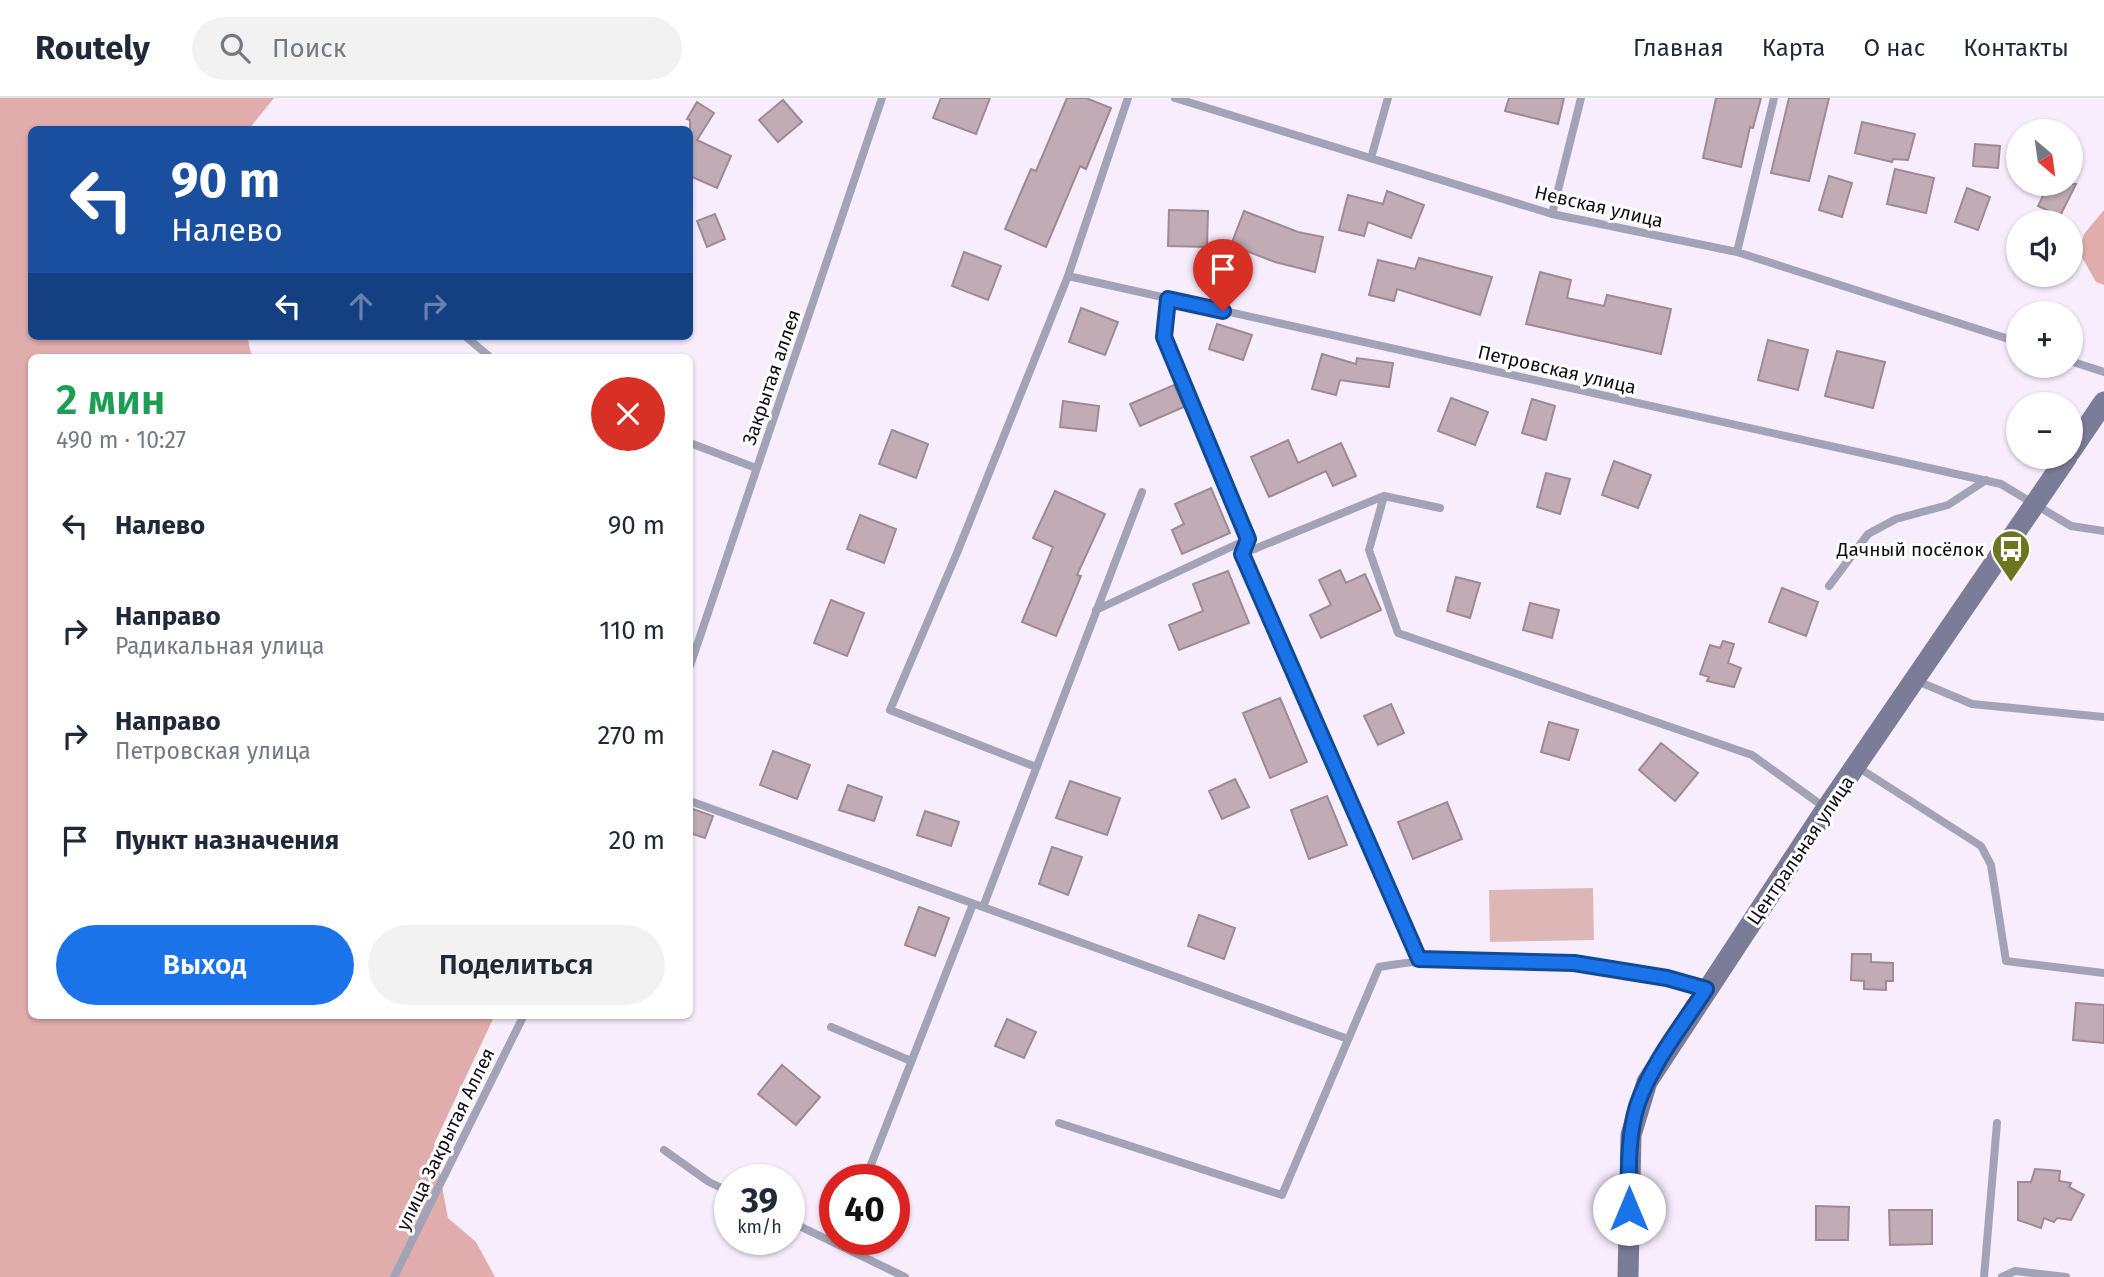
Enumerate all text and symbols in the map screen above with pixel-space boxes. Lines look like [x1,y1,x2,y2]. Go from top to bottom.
search box [192,17,682,80]
text: Routely [35,28,150,68]
icon: search [216,29,254,67]
text: Поиск [272,33,346,64]
text: Главная [1633,34,1724,62]
text: Карта [1762,34,1825,62]
text: О нас [1863,34,1925,62]
text: Контакты [1963,34,2069,62]
north arrow [2006,119,2082,196]
map controls [2006,119,2083,469]
text: 90 m [171,151,280,210]
icon: left [56,154,147,245]
street label: Невская улица [1532,181,1665,232]
button: sound [2006,210,2083,287]
text: Налево [171,211,283,249]
pin [1193,239,1253,311]
icon: arrive [1204,250,1242,288]
icon: left [269,287,307,325]
icon: ahead [342,287,380,325]
icon: right [415,287,453,325]
button: + [2006,301,2083,378]
street label: Закрытая аллея [738,306,805,448]
street label: Петровская улица [1476,340,1638,399]
text: 2 мин [56,375,166,425]
button: close [591,377,665,451]
button: − [2006,392,2083,469]
text: 490 m · 10:27 [56,426,186,454]
icon: left [56,507,94,545]
text: Налево [115,510,205,541]
text: 90 m [608,510,665,541]
bus stop icon: Дачный посёлок [1990,528,2032,583]
place label: Дачный посёлок [1836,538,1984,561]
text: Направо [115,601,221,632]
icon: right [56,612,94,650]
text: 110 m [599,615,665,646]
text: Радикальная улица [115,632,324,660]
text: Направо [115,706,221,737]
icon: right [56,717,94,755]
text: 270 m [597,720,665,751]
text: Петровская улица [115,737,311,765]
street label: Центральная улица [1742,771,1859,929]
icon: arrive [56,822,94,860]
text: Пункт назначения [115,825,339,856]
text: 20 m [608,825,665,856]
button: Выход [56,925,354,1005]
button: Поделиться [368,925,665,1005]
street label: улица Закрытая Аллея [391,1044,500,1234]
speed limit sign: 40 [819,1164,910,1255]
position arrow [1592,1172,1666,1246]
text: 39 [741,1179,778,1221]
text: km/h [737,1216,782,1238]

